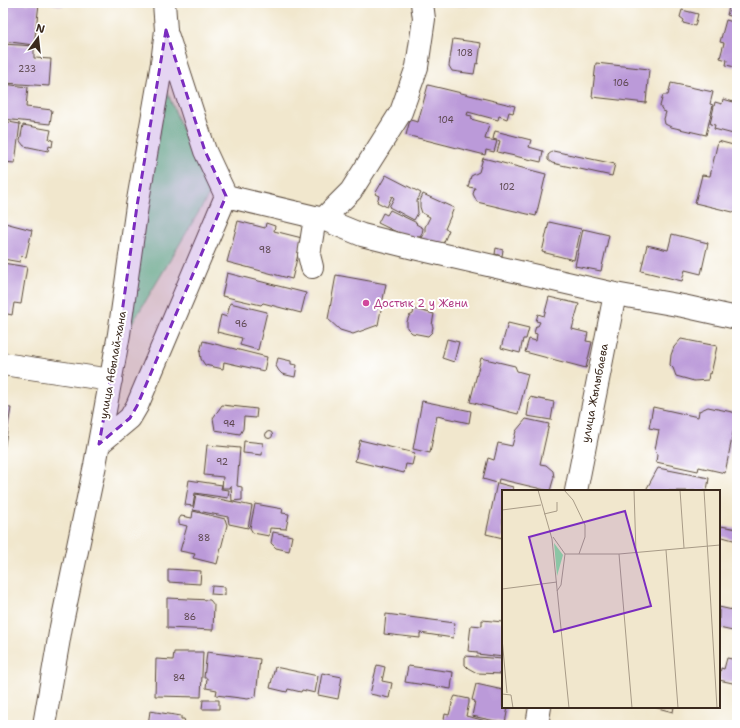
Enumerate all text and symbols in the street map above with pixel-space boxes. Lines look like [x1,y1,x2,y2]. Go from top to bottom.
north arrow [18,18,58,58]
text: N [34,20,47,37]
house number: 108 [457,47,473,59]
house number: 233 [18,63,36,75]
house number: 106 [613,77,629,89]
house number: 104 [438,114,454,126]
house number: 102 [499,181,515,193]
house number: 98 [259,244,271,256]
place label: Достык 2 у Жени [374,296,468,311]
marker: Достык 2 у Жени [361,298,371,308]
street label: улица Абылай-хана [96,310,130,420]
house number: 96 [235,318,247,330]
street label: улица Жылыбаева [578,342,612,444]
house number: 94 [223,418,235,430]
house number: 92 [216,456,228,468]
inset map [502,490,720,708]
house number: 88 [198,532,210,544]
house number: 86 [184,611,196,623]
house number: 84 [173,672,185,684]

